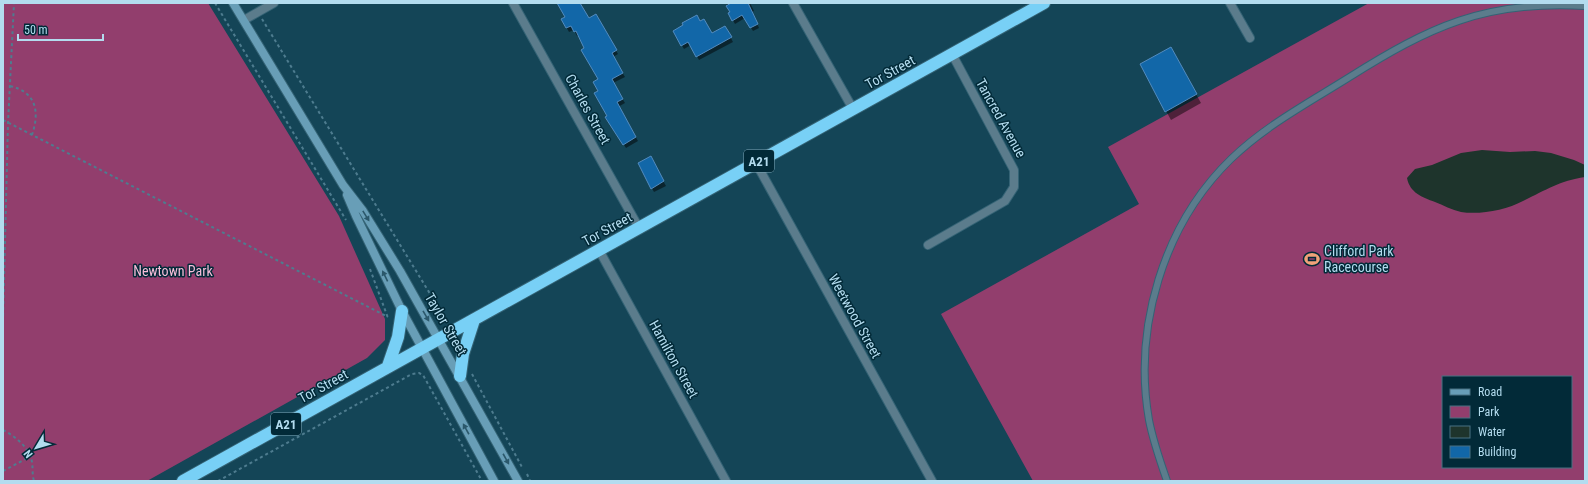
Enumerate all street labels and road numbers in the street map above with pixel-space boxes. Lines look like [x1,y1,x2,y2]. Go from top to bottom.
street label: Tor Street [863,52,917,92]
street label: Charles Street [562,71,614,147]
street label: Tancred Avenue [973,76,1029,161]
road number: A21 [744,150,774,172]
street label: Tor Street [580,209,634,249]
street label: Weetwood Street [825,271,885,361]
street label: Taylor Street [422,290,470,358]
street label: Hamilton Street [646,317,702,401]
street label: Tor Street [296,366,350,406]
road number: A21 [271,413,301,435]

